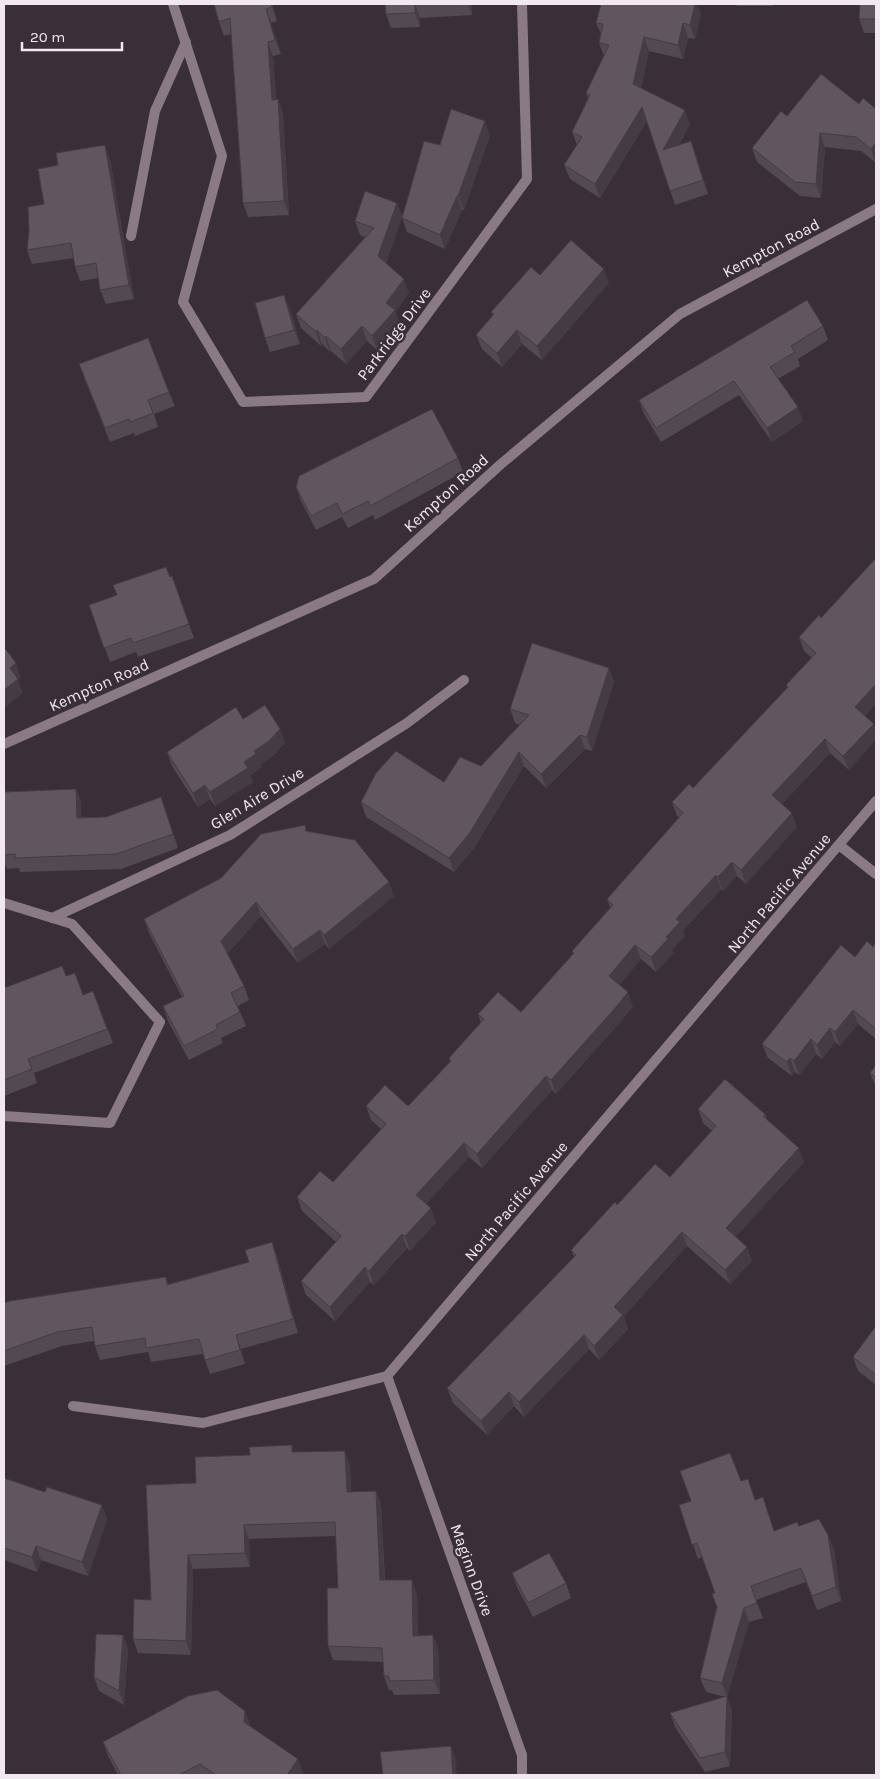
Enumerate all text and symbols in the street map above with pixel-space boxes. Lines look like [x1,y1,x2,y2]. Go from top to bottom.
scale bar [22,20,122,52]
text: 20 m [30,28,65,46]
street label: Kempton Road [719,214,823,282]
street label: Parkridge Drive [353,284,435,384]
street label: Kempton Road [400,450,492,536]
street label: Kempton Road [46,654,152,716]
street label: Glen Aire Drive [207,763,307,833]
street label: North Pacific Avenue [723,829,835,957]
street label: North Pacific Avenue [460,1137,572,1265]
street label: Maginn Drive [447,1521,497,1619]

